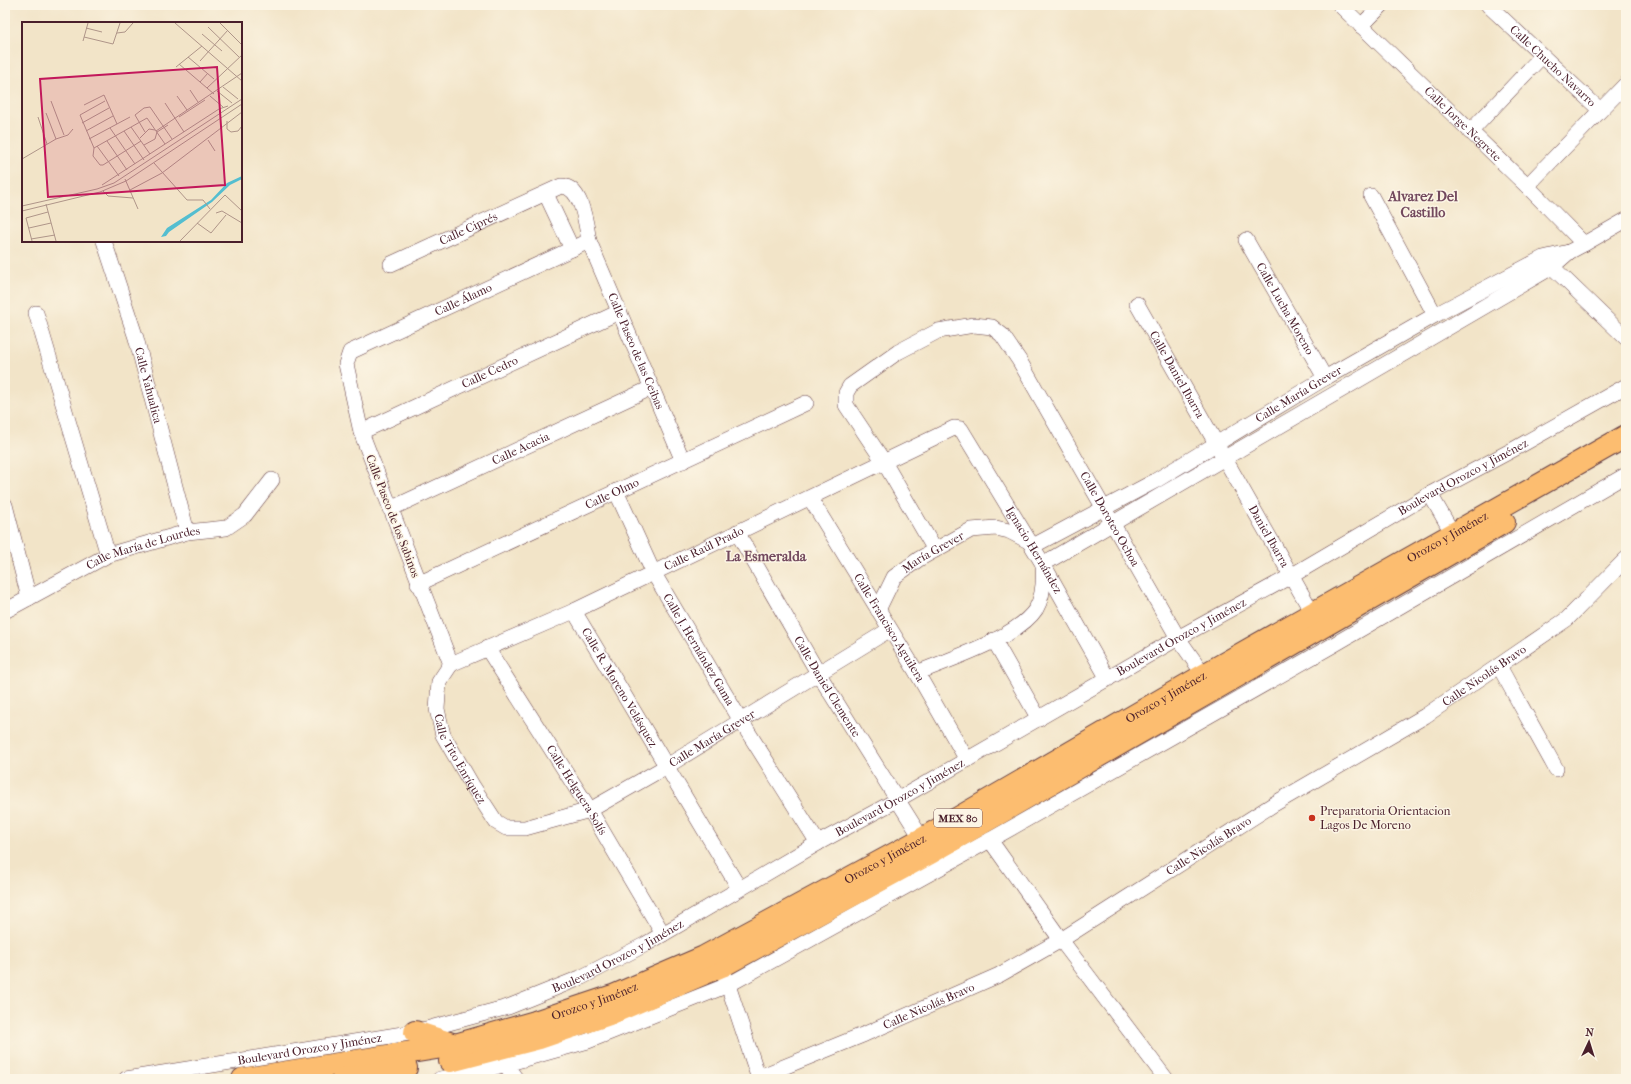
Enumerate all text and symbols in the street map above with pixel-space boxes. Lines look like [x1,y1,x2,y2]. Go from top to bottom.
inset map [22,22,242,242]
street label: Calle Chucho Navarro [1507,22,1599,109]
street label: Calle Jorge Negrete [1422,84,1504,164]
district label: Alvarez Del Castillo [1387,188,1458,221]
street label: Calle Ciprés [437,209,500,248]
street label: Calle Lucha Moreno [1253,260,1317,357]
street label: Calle Álamo [432,280,494,319]
street label: Calle Paseo de las Ceibas [605,291,667,412]
street label: Calle Daniel Ibarra [1147,328,1207,421]
street label: Calle Yahualica [132,346,165,425]
street label: Calle Cedro [459,353,520,391]
street label: Calle María Grever [1253,362,1345,426]
street label: Calle Acacia [490,429,552,468]
street label: Boulevard Orozco y Jiménez [1395,435,1531,518]
street label: Calle Paseo de los Sabinos [363,452,423,580]
street label: Calle Doroteo Ochoa [1077,469,1143,569]
street label: Calle Olmo [583,475,641,512]
street label: Daniel Ibarra [1246,503,1292,570]
street label: Ignacio Hernández [1003,504,1065,596]
street label: Orozco y Jiménez [1404,508,1491,566]
street label: Calle Raúl Prado [662,523,746,574]
street label: Calle María de Lourdes [84,524,201,573]
street label: María Grever [899,528,967,576]
district label: La Esmeralda [726,548,807,565]
street label: Calle Francisco Aguilera [851,571,928,685]
street label: Calle J. Hernández Gama [660,591,737,708]
street label: Boulevard Orozco y Jiménez [1114,595,1249,679]
street label: Calle R. Moreno Velásquez [579,625,661,750]
street label: Calle Daniel Clemente [791,633,863,740]
street label: Calle Nicolás Bravo [1439,642,1529,709]
street label: Orozco y Jiménez [1123,668,1209,726]
street label: Calle María Grever [667,706,758,770]
street label: Calle Tito Enríquez [431,713,490,807]
street label: Calle Helguera Solís [544,742,610,838]
street label: Boulevard Orozco y Jiménez [833,755,967,839]
place label: Preparatoria Orientacion Lagos De Moreno [1320,804,1450,832]
road number: MEX 80 [934,809,982,827]
street label: Calle Nicolás Bravo [1163,813,1254,878]
marker: Preparatoria Orientacion Lagos De Moreno [1307,813,1317,823]
street label: Orozco y Jiménez [842,831,929,887]
street label: Boulevard Orozco y Jiménez [550,916,686,996]
street label: Orozco y Jiménez [550,979,641,1023]
street label: Calle Nicolás Bravo [881,980,977,1032]
north arrow [1569,1022,1609,1062]
text: N [1585,1026,1595,1039]
street label: Boulevard Orozco y Jiménez [236,1030,383,1068]

